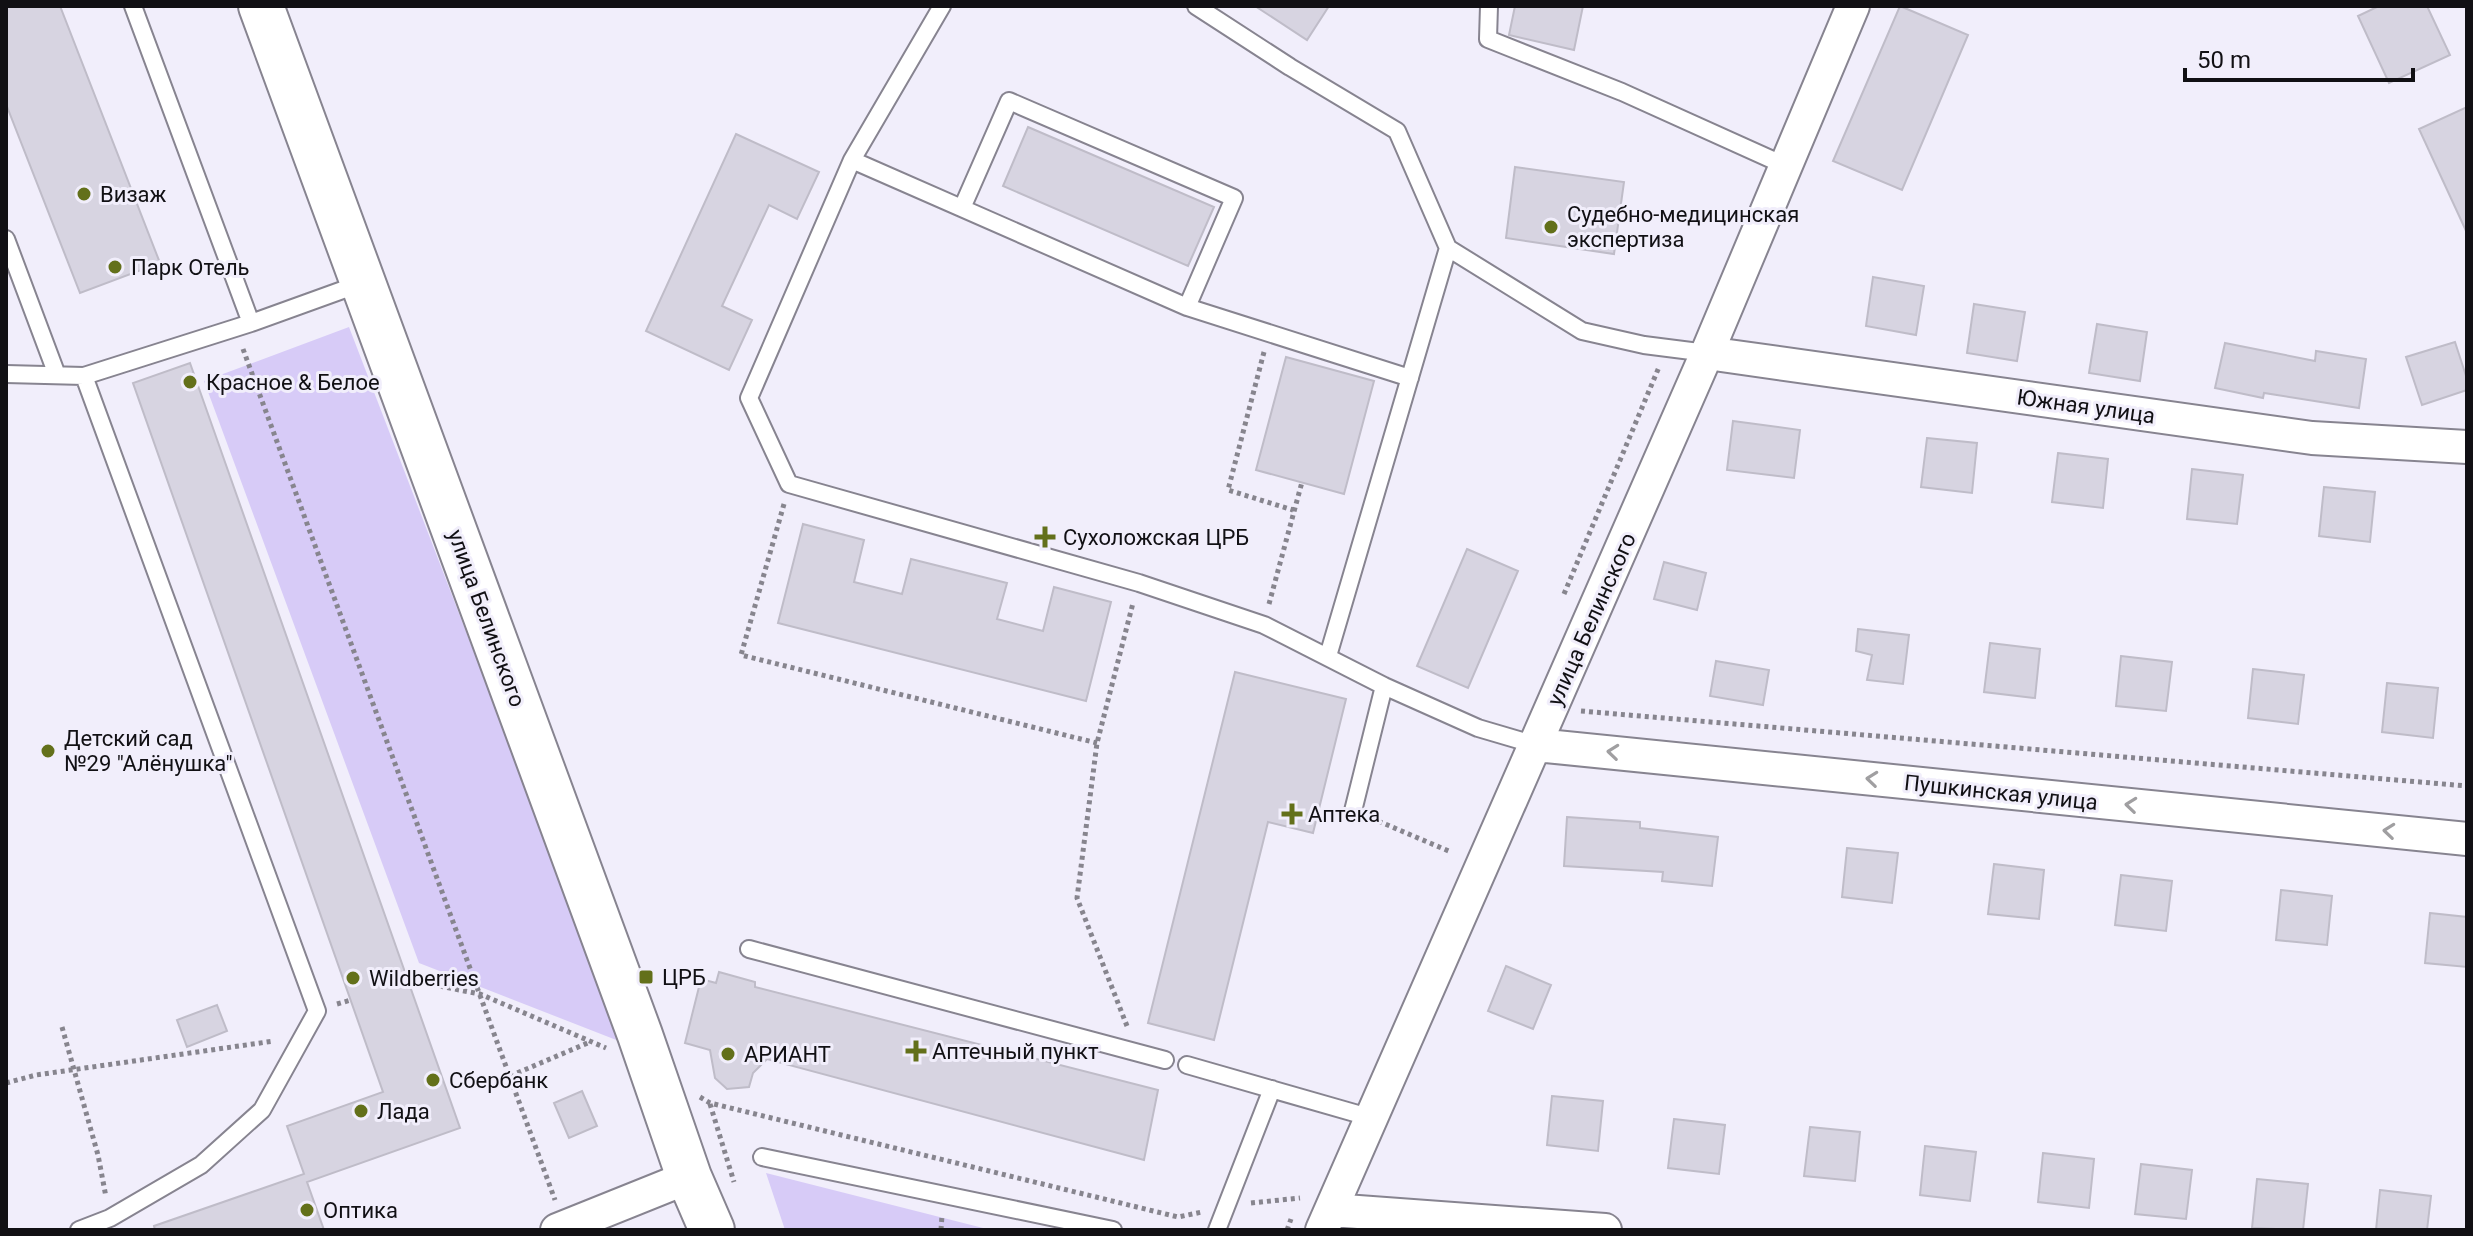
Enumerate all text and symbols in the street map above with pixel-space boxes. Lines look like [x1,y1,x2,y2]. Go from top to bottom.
scale bar [2185,32,2413,82]
text: 50 m [2197,46,2251,74]
place label: Визаж [100,182,167,207]
marker: Визаж [75,185,93,203]
place label: Судебно-медицинская экспертиза [1567,202,1799,252]
marker: Судебно-медицинская экспертиза [1542,218,1560,236]
place label: Парк Отель [131,255,250,280]
marker: Парк Отель [106,258,124,276]
place label: Красное & Белое [206,370,380,395]
marker: Красное & Белое [181,373,199,391]
street label: Южная улица [2015,384,2157,429]
place label: Сухоложская ЦРБ [1063,525,1249,550]
street label: улица Белинского [443,526,530,710]
marker: Сухоложская ЦРБ [1034,526,1056,548]
street label: улица Белинского [1542,529,1641,710]
place label: Детский сад №29 "Алёнушка" [64,726,233,776]
marker: Детский сад №29 "Алёнушка" [39,742,57,760]
one-way arrow [1606,744,1619,761]
one-way arrow [1865,770,1878,787]
street label: Пушкинская улица [1903,770,2099,815]
one-way arrow [2124,797,2137,814]
place label: Аптека [1308,802,1380,827]
marker: Аптека [1283,805,1301,823]
one-way arrow [2382,823,2395,840]
place label: ЦРБ [662,965,706,990]
place label: Wildberries [369,966,479,991]
marker: ЦРБ [637,968,655,986]
marker: Wildberries [344,969,362,987]
place label: Аптечный пункт [932,1039,1099,1064]
place label: АРИАНТ [744,1042,831,1067]
marker: Аптечный пункт [907,1042,925,1060]
marker: АРИАНТ [719,1045,737,1063]
place label: Сбербанк [449,1068,548,1093]
marker: Сбербанк [424,1071,442,1089]
place label: Лада [377,1099,430,1124]
marker: Лада [352,1102,370,1120]
place label: Оптика [323,1198,398,1223]
marker: Оптика [298,1201,316,1219]

